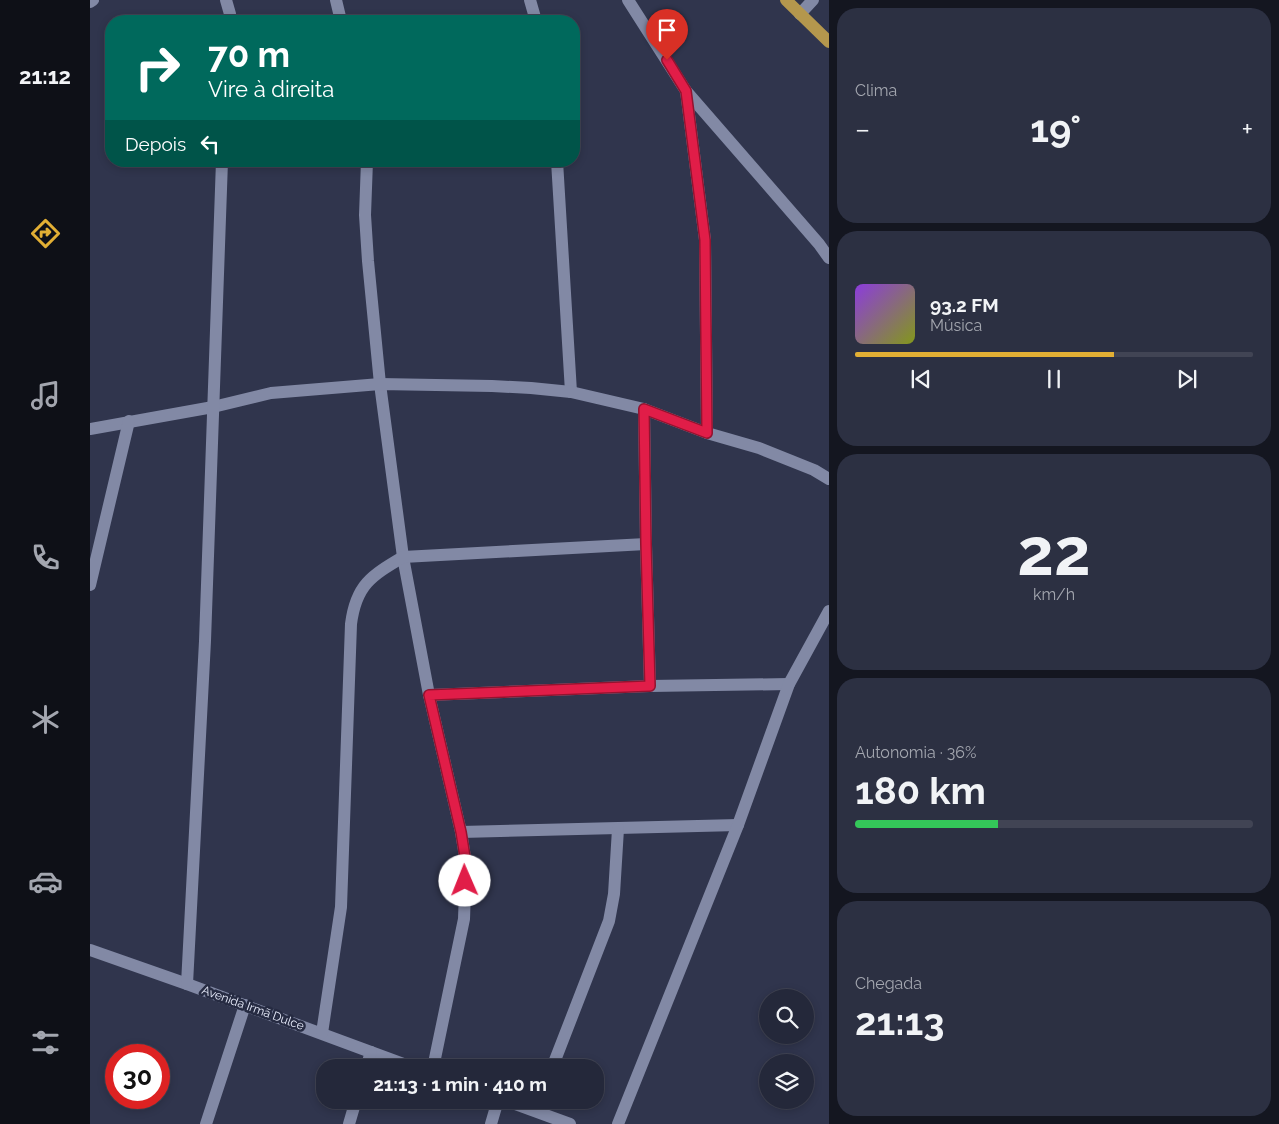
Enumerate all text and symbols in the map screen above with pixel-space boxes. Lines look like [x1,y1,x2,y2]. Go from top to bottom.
pin [646,9,688,60]
icon: arrive [653,16,681,44]
text: 70 m [208,34,290,75]
icon: right [125,35,190,100]
text: 21:12 [19,63,71,89]
text: Vire à direita [208,76,334,102]
text: Clima [855,81,897,100]
text: 19° [1030,106,1081,151]
text: − [855,113,870,146]
text: + [1241,113,1253,146]
icon: left [196,130,224,158]
text: Depois [125,133,186,155]
icon: directions [28,216,63,251]
text: 93.2 FM [930,294,999,316]
text: Música [930,316,982,335]
icon: previous [907,365,935,393]
icon: pause [1040,365,1068,393]
icon: next [1173,365,1201,393]
icon: music [28,378,63,413]
text: 22 [1017,514,1091,590]
icon: phone [28,540,63,575]
text: km/h [1033,585,1075,604]
icon: climate [28,702,63,737]
text: Autonomia · 36% [855,743,976,762]
text: 180 km [855,768,986,813]
position arrow [438,854,490,906]
icon: car [28,864,63,899]
text: Chegada [855,974,922,993]
street label: Avenida Irmã Dulce [200,983,306,1033]
map controls [759,989,814,1109]
button: search [759,989,814,1044]
text: 21:13 [855,999,945,1044]
icon: filters [28,1025,63,1060]
speed limit sign: 30 [105,1044,170,1109]
button: layers [759,1054,814,1109]
text: 21:13 · 1 min · 410 m [373,1073,547,1095]

